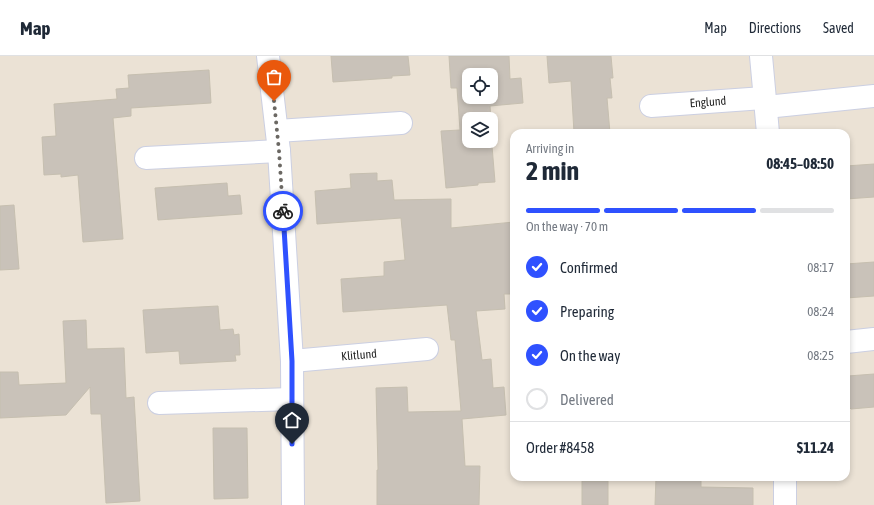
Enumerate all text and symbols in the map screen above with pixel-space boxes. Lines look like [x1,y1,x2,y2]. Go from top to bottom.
text: Map [20,17,51,39]
text: Map [704,20,727,36]
text: Directions [749,20,801,36]
text: Saved [823,20,854,36]
pin [257,60,291,101]
icon: bag [263,66,285,88]
map controls [462,68,498,148]
button: locate [462,68,498,104]
street label: Englund [689,94,727,110]
button: layers [462,112,498,148]
text: Arriving in [526,141,574,156]
text: 08:45–08:50 [766,155,834,172]
text: 2 min [526,156,579,186]
courier [263,191,303,231]
icon: bike [272,200,294,222]
text: On the way · 70 m [526,219,608,234]
icon: check [526,256,548,278]
text: Confirmed [560,259,618,276]
text: 08:17 [807,260,834,275]
icon: check [526,300,548,322]
text: Preparing [560,303,614,320]
text: 08:24 [807,304,834,319]
icon: check [526,344,548,366]
street label: Klitlund [341,346,377,364]
text: On the way [560,347,621,364]
text: 08:25 [807,348,834,363]
text: Delivered [560,391,614,408]
pin [275,403,309,444]
icon: home [281,409,303,431]
text: Order #8458 [526,439,594,456]
text: $11.24 [797,439,834,456]

